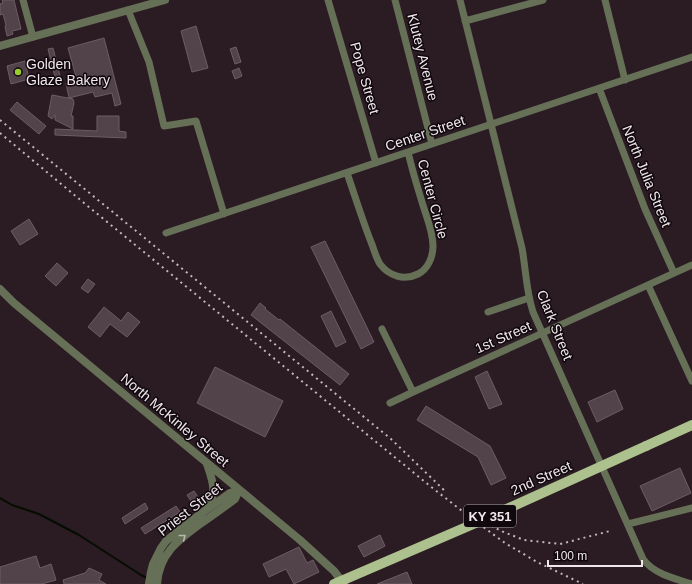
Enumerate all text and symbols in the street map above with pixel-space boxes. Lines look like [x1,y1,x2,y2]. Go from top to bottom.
street label: Klutey Avenue [404,12,442,102]
street label: Pope Street [347,40,383,116]
place label: Golden Glaze Bakery [26,56,110,88]
marker: Golden Glaze Bakery [13,67,23,77]
street label: Center Street [383,112,467,154]
street label: North Julia Street [619,123,675,229]
street label: Center Circle [415,157,451,241]
street label: Clark Street [534,288,576,362]
street label: 1st Street [472,317,534,356]
street label: North McKinley Street [118,370,232,470]
street label: 2nd Street [508,458,574,498]
street label: Priest Street [155,479,225,539]
road number: KY 351 [464,505,516,527]
one-way arrow [178,535,185,542]
scale bar [548,542,642,568]
text: 100 m [554,549,587,563]

